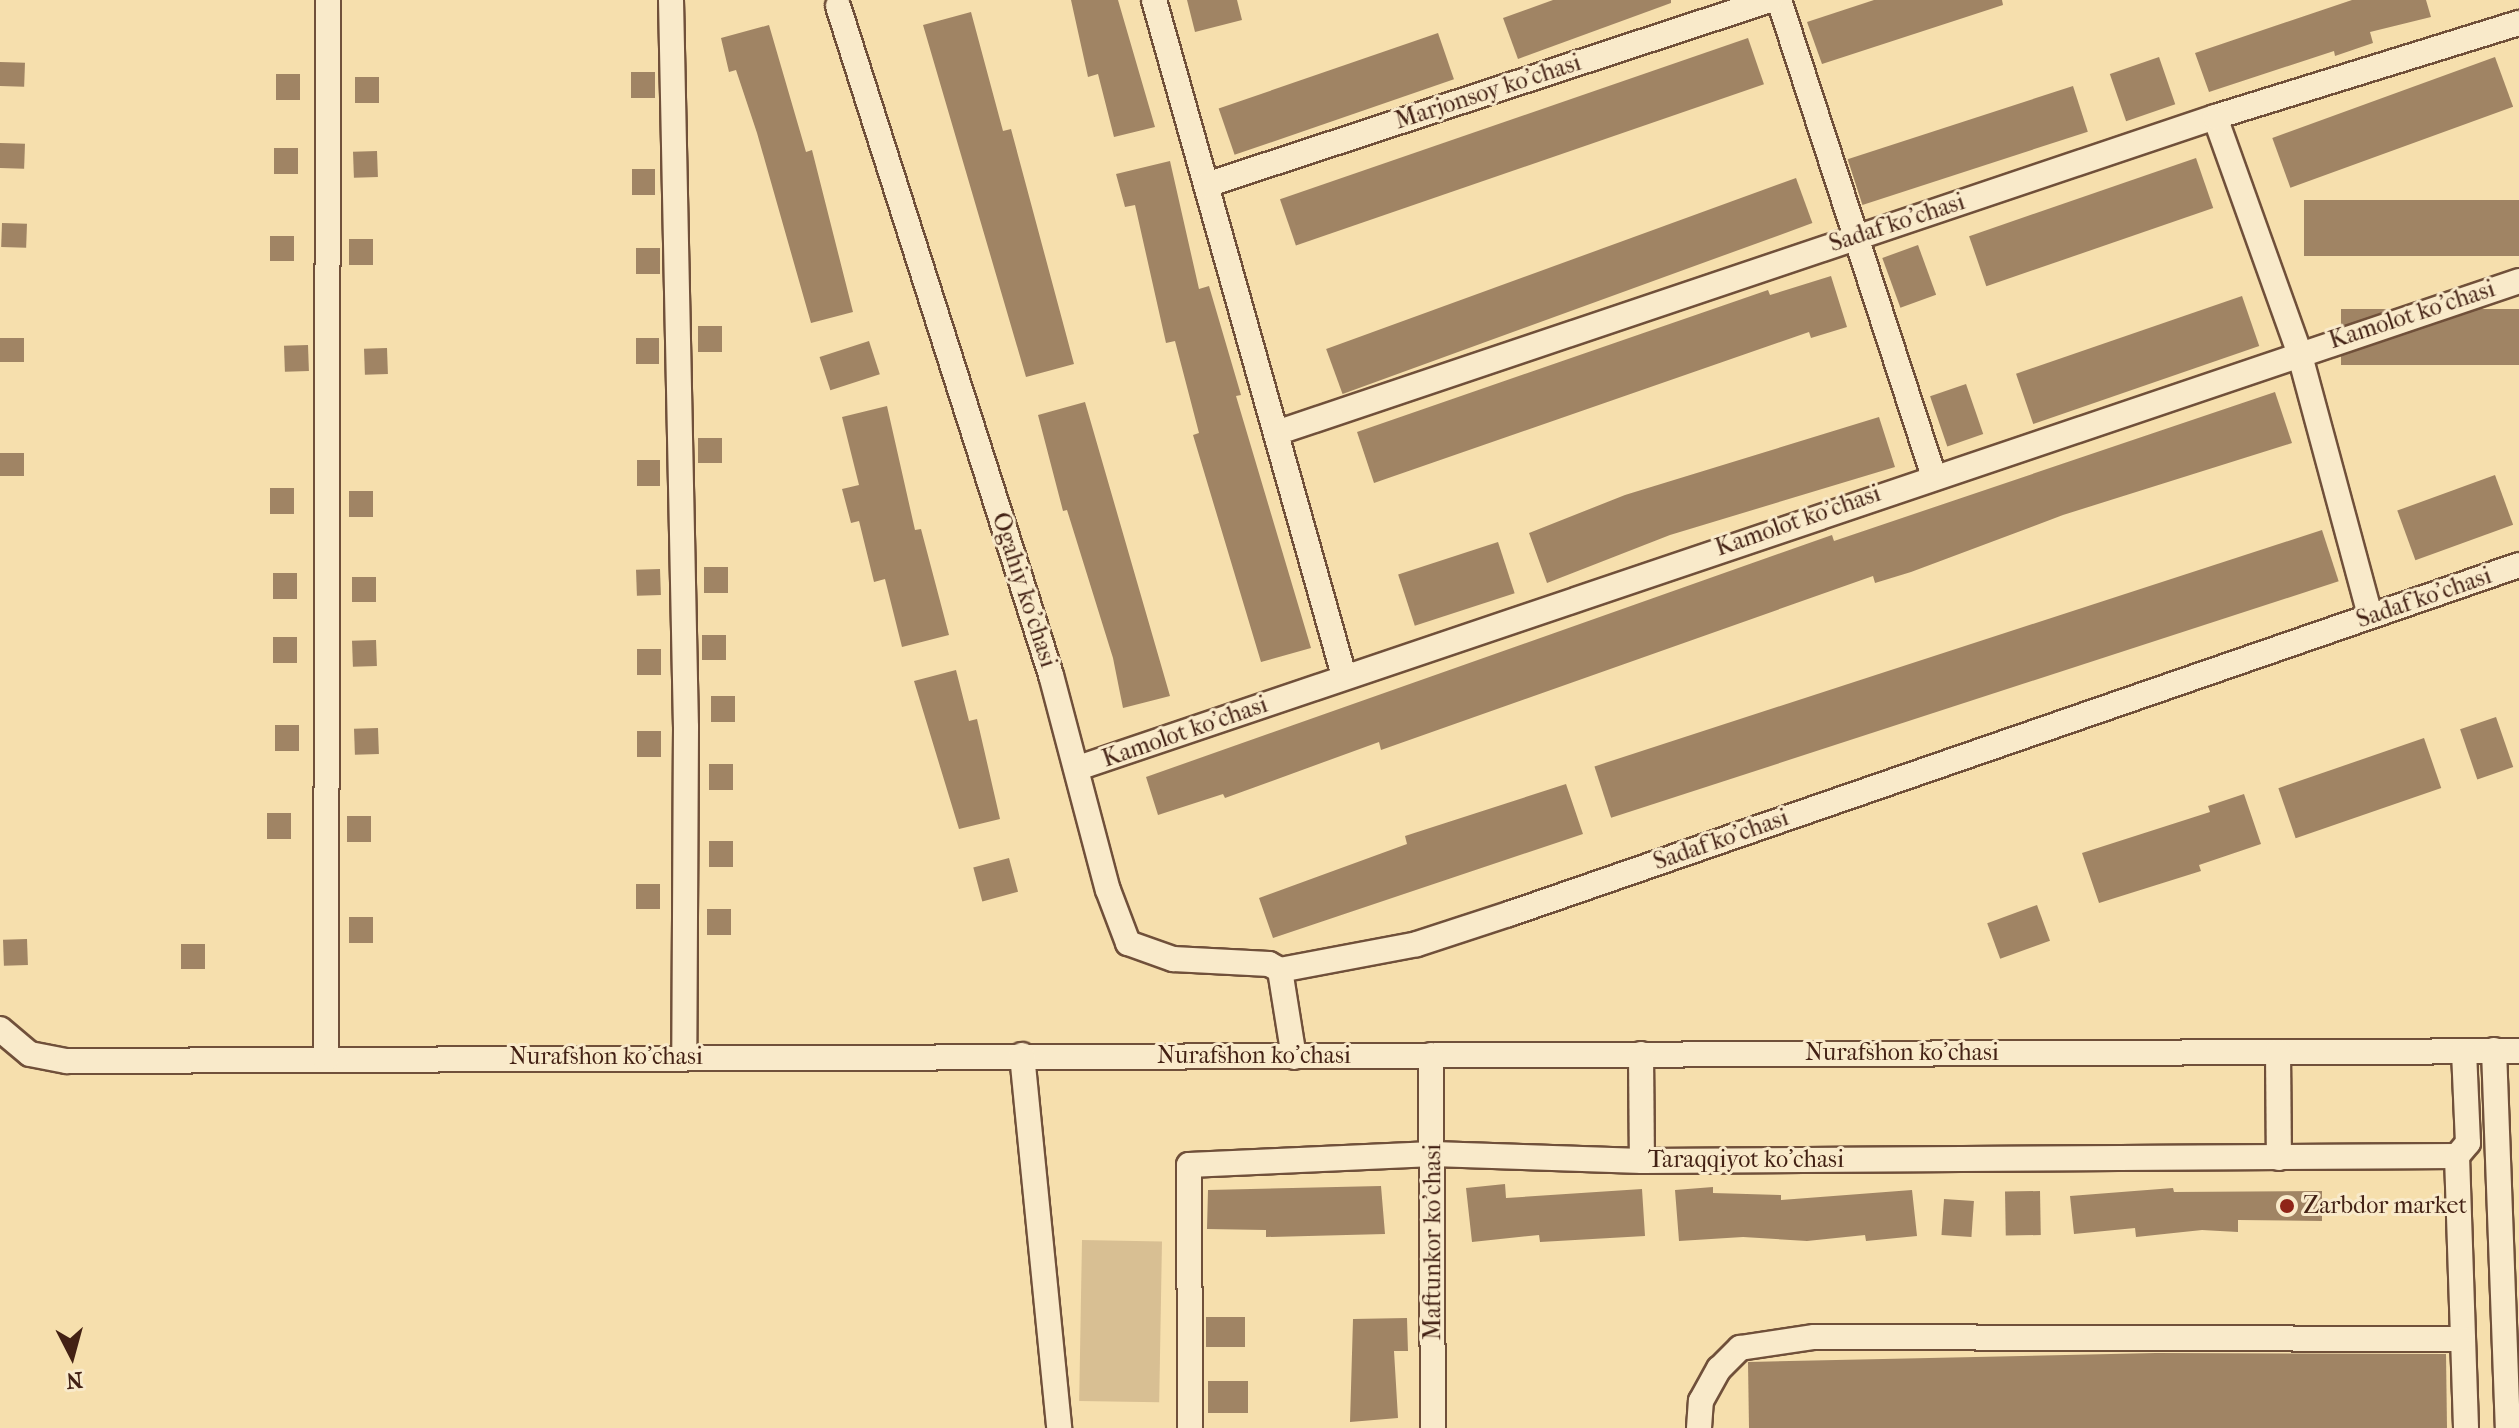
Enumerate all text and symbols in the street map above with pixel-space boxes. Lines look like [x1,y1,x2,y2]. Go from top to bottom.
street label: Marjonsoy ko'chasi [1391,48,1585,136]
street label: Sadaf ko'chasi [1826,188,1968,258]
street label: Kamolot ko'chasi [2325,275,2499,355]
street label: Kamolot ko'chasi [1712,479,1884,563]
street label: Ogahiy ko'chasi [985,509,1063,671]
street label: Sadaf ko'chasi [2353,561,2495,635]
street label: Kamolot ko'chasi [1099,690,1271,774]
street label: Sadaf ko'chasi [1650,803,1792,877]
street label: Nurafshon ko'chasi [1805,1039,1999,1067]
street label: Nurafshon ko'chasi [1157,1042,1351,1070]
street label: Nurafshon ko'chasi [509,1043,703,1071]
street label: Maftunkor ko'chasi [1419,1144,1447,1340]
street label: Taraqqiyot ko'chasi [1648,1146,1844,1174]
place label: Zarbdor market [2303,1192,2467,1220]
marker: Zarbdor market [2278,1197,2296,1215]
north arrow [32,1316,112,1396]
text: N [65,1366,84,1394]

